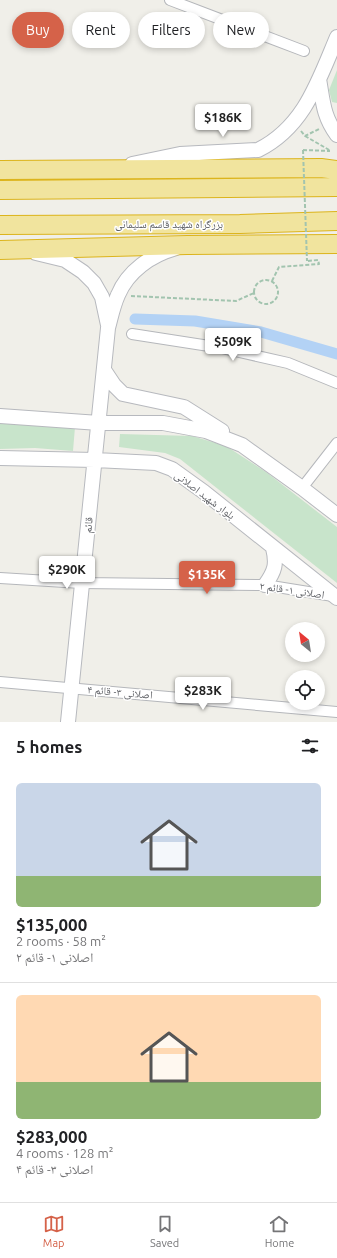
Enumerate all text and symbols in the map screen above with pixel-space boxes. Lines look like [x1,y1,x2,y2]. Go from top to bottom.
chip: Buy [12,12,64,48]
chip: Rent [72,12,130,48]
chip: Filters [138,12,205,48]
chip: New [213,12,269,48]
pin: $186K [195,104,251,138]
text: $186K [204,110,242,124]
street label: بزرگراه شهید قاسم سلیمانی [115,218,223,232]
pin: $509K [205,328,261,362]
text: $509K [214,334,252,348]
street label: بلوار شهید اصلانی [172,469,237,522]
street label: قائم [81,516,97,534]
pin: $290K [39,556,95,590]
pin: $135K [179,561,235,595]
text: $290K [48,562,86,576]
text: $135K [188,567,226,581]
street label: اصلانی ۱- قائم ۲ [258,580,325,602]
north arrow [285,622,325,662]
map controls [285,622,325,710]
button: locate [285,670,325,710]
pin: $283K [175,677,231,711]
street label: اصلانی ۳- قائم ۴ [87,683,153,703]
text: $283K [184,683,222,697]
icon: filters [299,735,321,757]
text: 5 homes [16,737,82,756]
icon: home [133,809,205,881]
text: $135,000 [16,915,87,934]
text: 2 rooms · 58 m² [16,934,106,948]
text: اصلانی ۱- قائم ۲ [16,950,93,964]
icon: home [133,1021,205,1093]
text: $283,000 [16,1127,87,1146]
text: 4 rooms · 128 m² [16,1146,113,1160]
text: اصلانی ۳- قائم ۴ [16,1162,93,1176]
tab: Map [43,1213,65,1249]
tab: Saved [150,1213,179,1249]
tab: Home [265,1213,294,1249]

